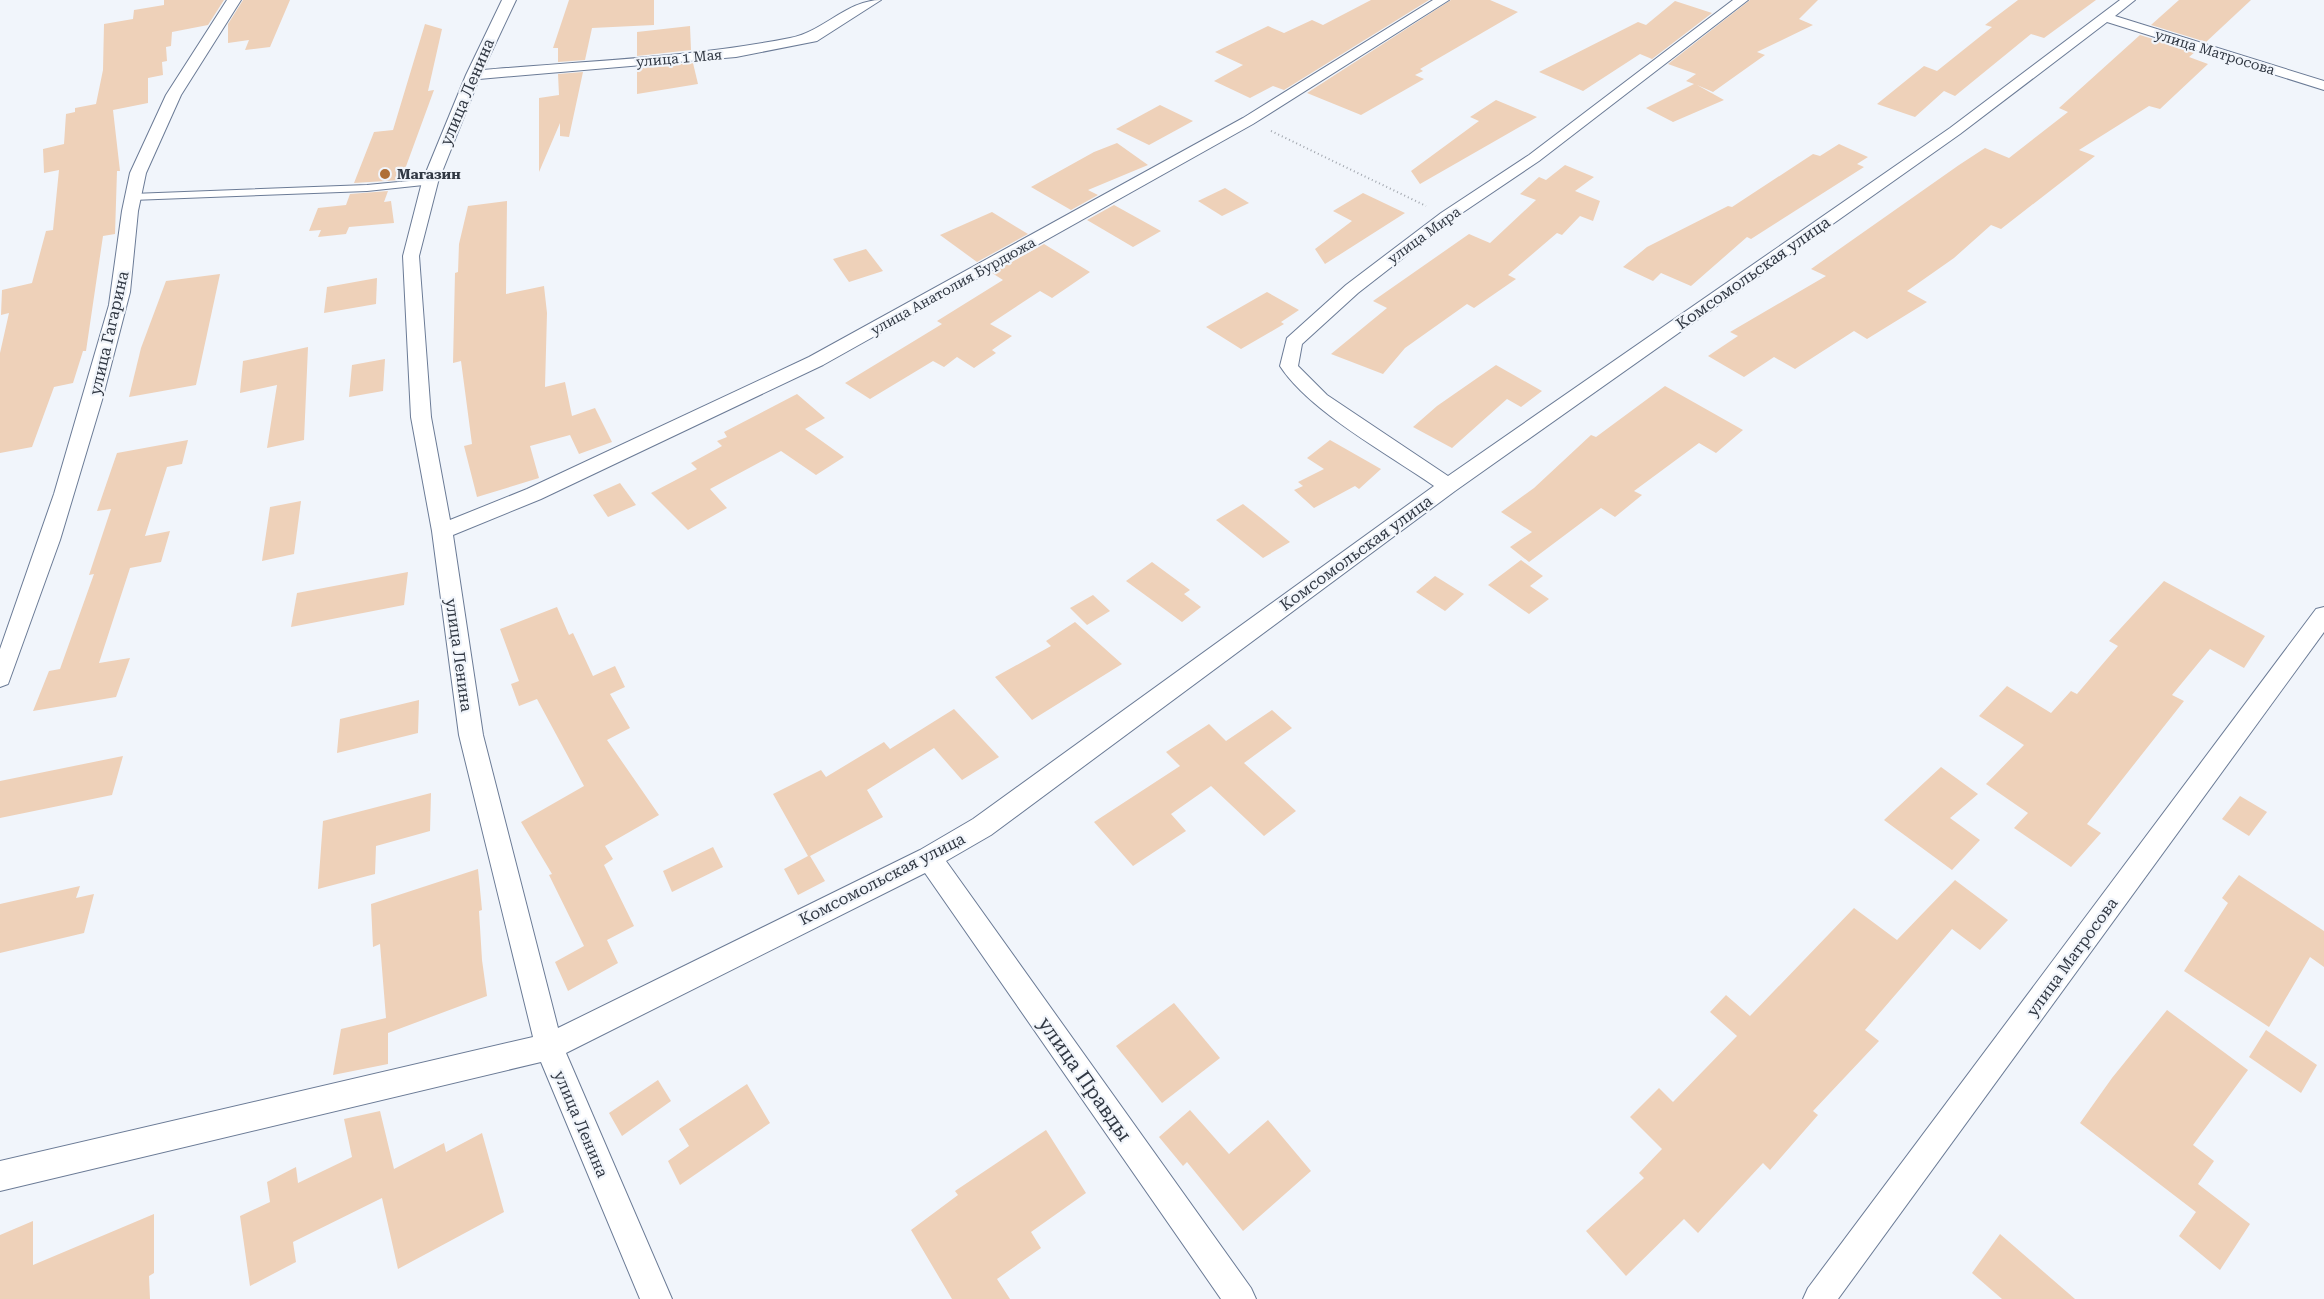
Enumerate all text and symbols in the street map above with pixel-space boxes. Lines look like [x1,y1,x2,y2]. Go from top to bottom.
street label: улица Матросова [2153,26,2277,78]
street label: улица Ленина [436,35,498,148]
street label: улица 1 Мая [635,46,723,70]
place label: Магазин [397,166,461,182]
marker: Магазин [378,167,392,181]
street label: улица Мира [1385,203,1464,267]
street label: Комсомольская улица [1672,212,1834,333]
street label: улица Анатолия Бурдюжа [868,234,1038,338]
street label: улица Гагарина [85,269,133,397]
street label: Комсомольская улица [1276,491,1436,615]
street label: улица Ленина [442,597,476,713]
street label: Комсомольская улица [796,829,968,929]
street label: улица Матросова [2022,894,2122,1020]
street label: улица Правды [1033,1012,1137,1146]
street label: улица Ленина [550,1068,612,1181]

